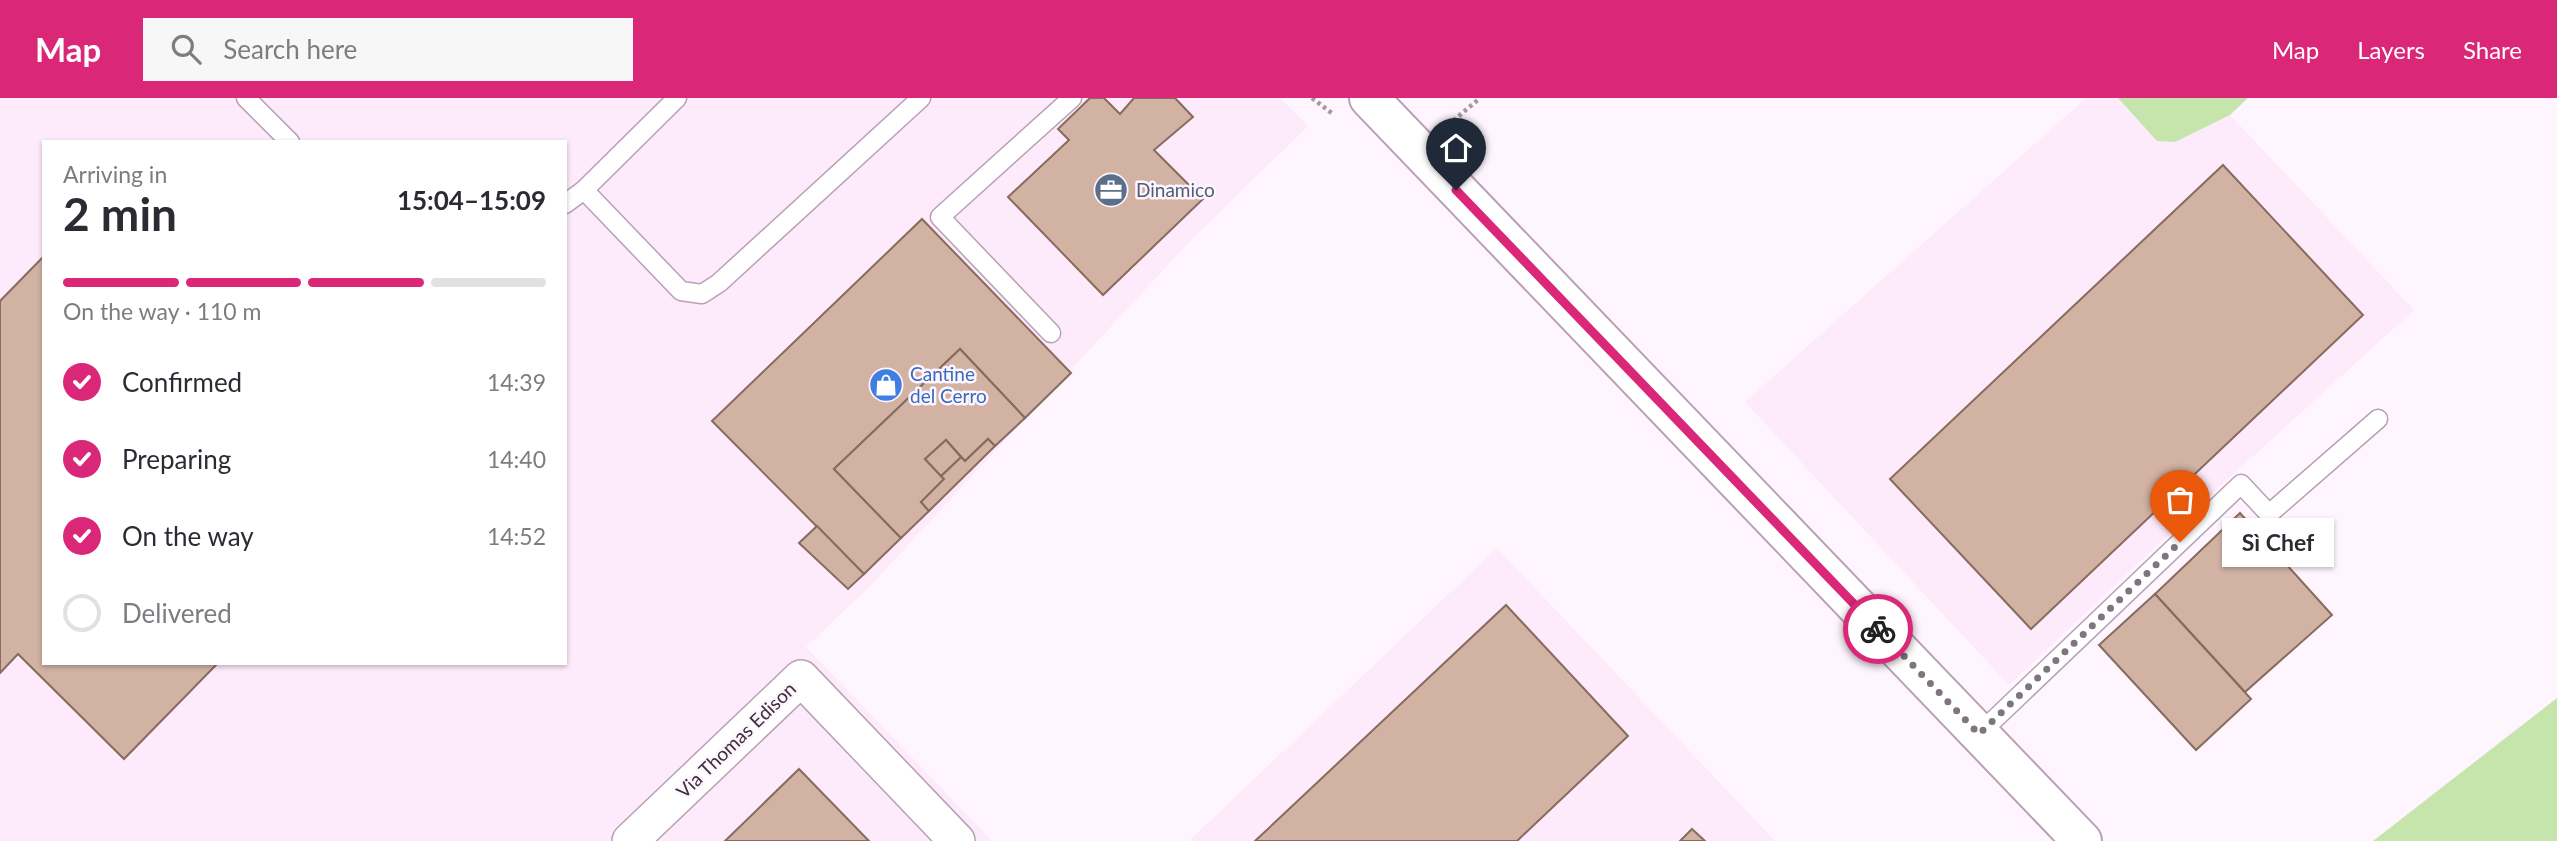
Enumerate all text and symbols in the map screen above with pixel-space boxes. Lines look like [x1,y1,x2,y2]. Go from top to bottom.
search box [143,18,633,81]
text: Map [35,29,101,69]
icon: search [167,30,205,68]
text: Search here [223,33,357,65]
text: Map [2272,35,2319,64]
text: Layers [2357,35,2425,64]
text: Share [2463,35,2522,64]
pin [1426,118,1486,190]
icon: home [1437,129,1475,167]
text: Arriving in [63,160,167,188]
office icon: Dinamico [1092,171,1130,209]
place label: Dinamico [1136,178,1215,201]
text: 15:04–15:09 [397,184,546,216]
text: 2 min [63,186,177,241]
text: On the way · 110 m [63,297,262,325]
place label: Cantine del Cerro [910,362,987,407]
icon: check [63,363,101,401]
text: Confirmed [122,366,242,398]
shop icon: Cantine del Cerro [867,366,905,404]
text: 14:39 [487,368,546,396]
icon: check [63,440,101,478]
text: Preparing [122,443,231,475]
text: 14:40 [487,445,546,473]
pin [2150,470,2210,542]
icon: bag [2161,481,2199,519]
icon: check [63,517,101,555]
callout: Sì Chef [2222,518,2334,566]
text: On the way [122,520,254,552]
text: 14:52 [487,522,546,550]
text: Sì Chef [2242,528,2314,556]
courier [1843,594,1913,664]
text: Delivered [122,597,232,629]
icon: bike [1859,610,1897,648]
street label: Via Thomas Edison [671,677,800,802]

